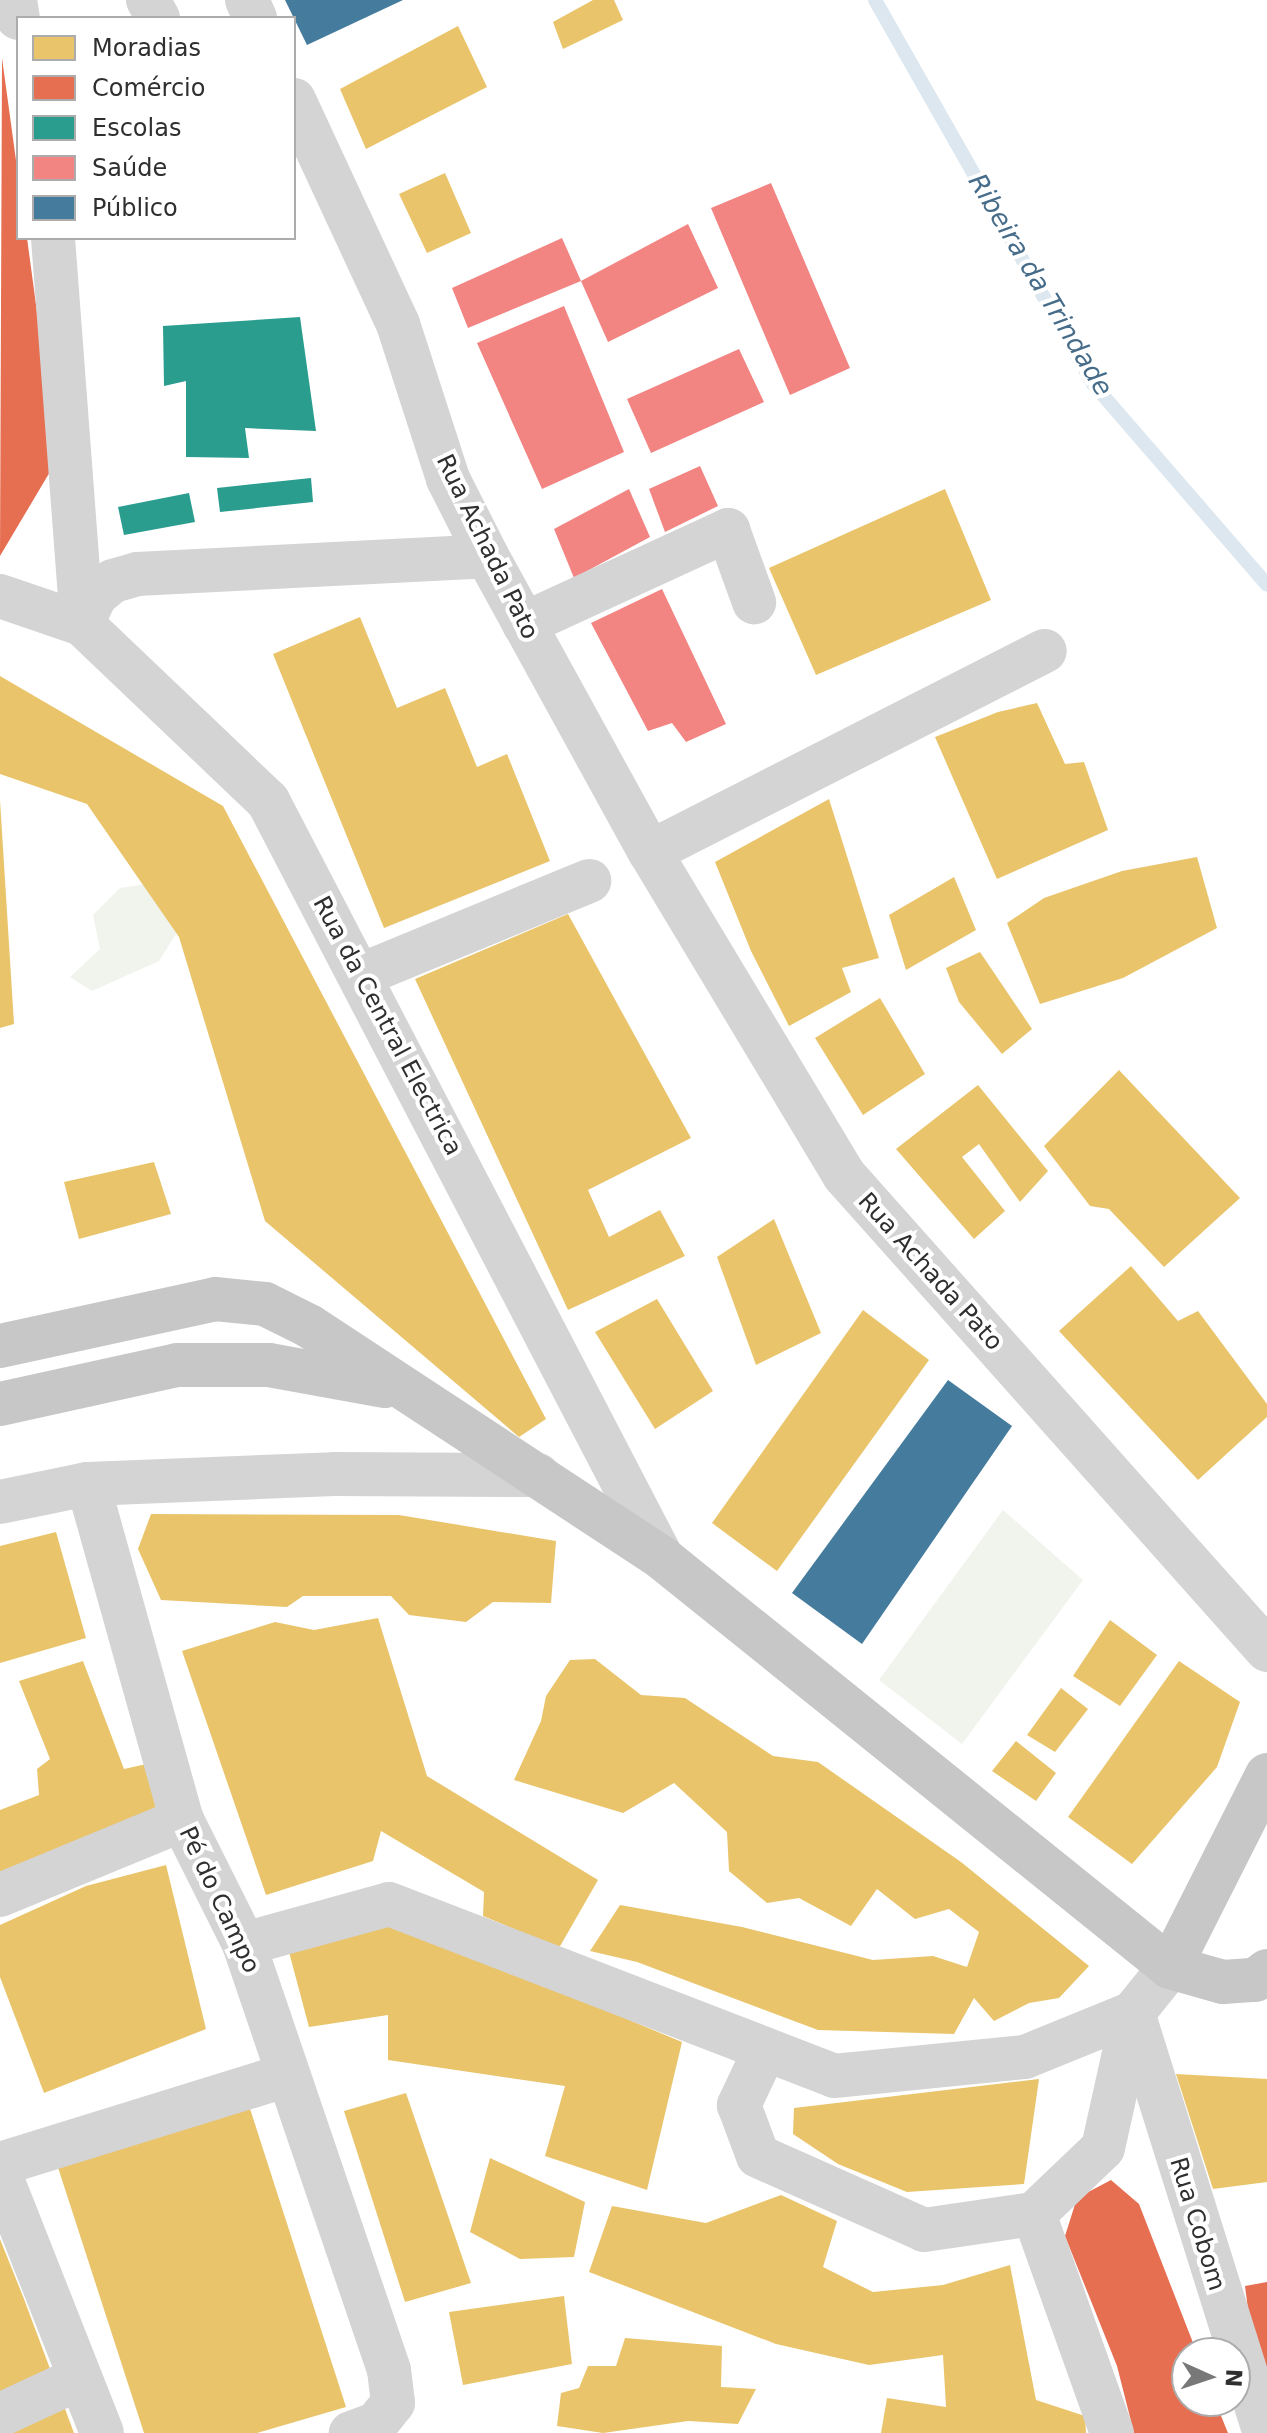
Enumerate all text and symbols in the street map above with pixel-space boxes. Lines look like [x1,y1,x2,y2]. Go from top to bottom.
legend [16,16,296,240]
text: Moradias [92,34,201,62]
text: Comércio [92,74,205,102]
text: Escolas [92,114,181,142]
text: Saúde [92,154,167,182]
water label: Ribeira da Trindade [961,168,1119,402]
text: Público [92,194,178,222]
street label: Rua Achada Pato [430,450,544,644]
street label: Rua da Central Electrica [306,891,468,1161]
street label: Rua Achada Pato [852,1187,1008,1357]
street label: Pé do Campo [172,1822,266,1978]
street label: Rua Cobom [1163,2154,1231,2294]
north arrow [1171,2337,1251,2417]
text: N [1221,2368,1246,2388]

